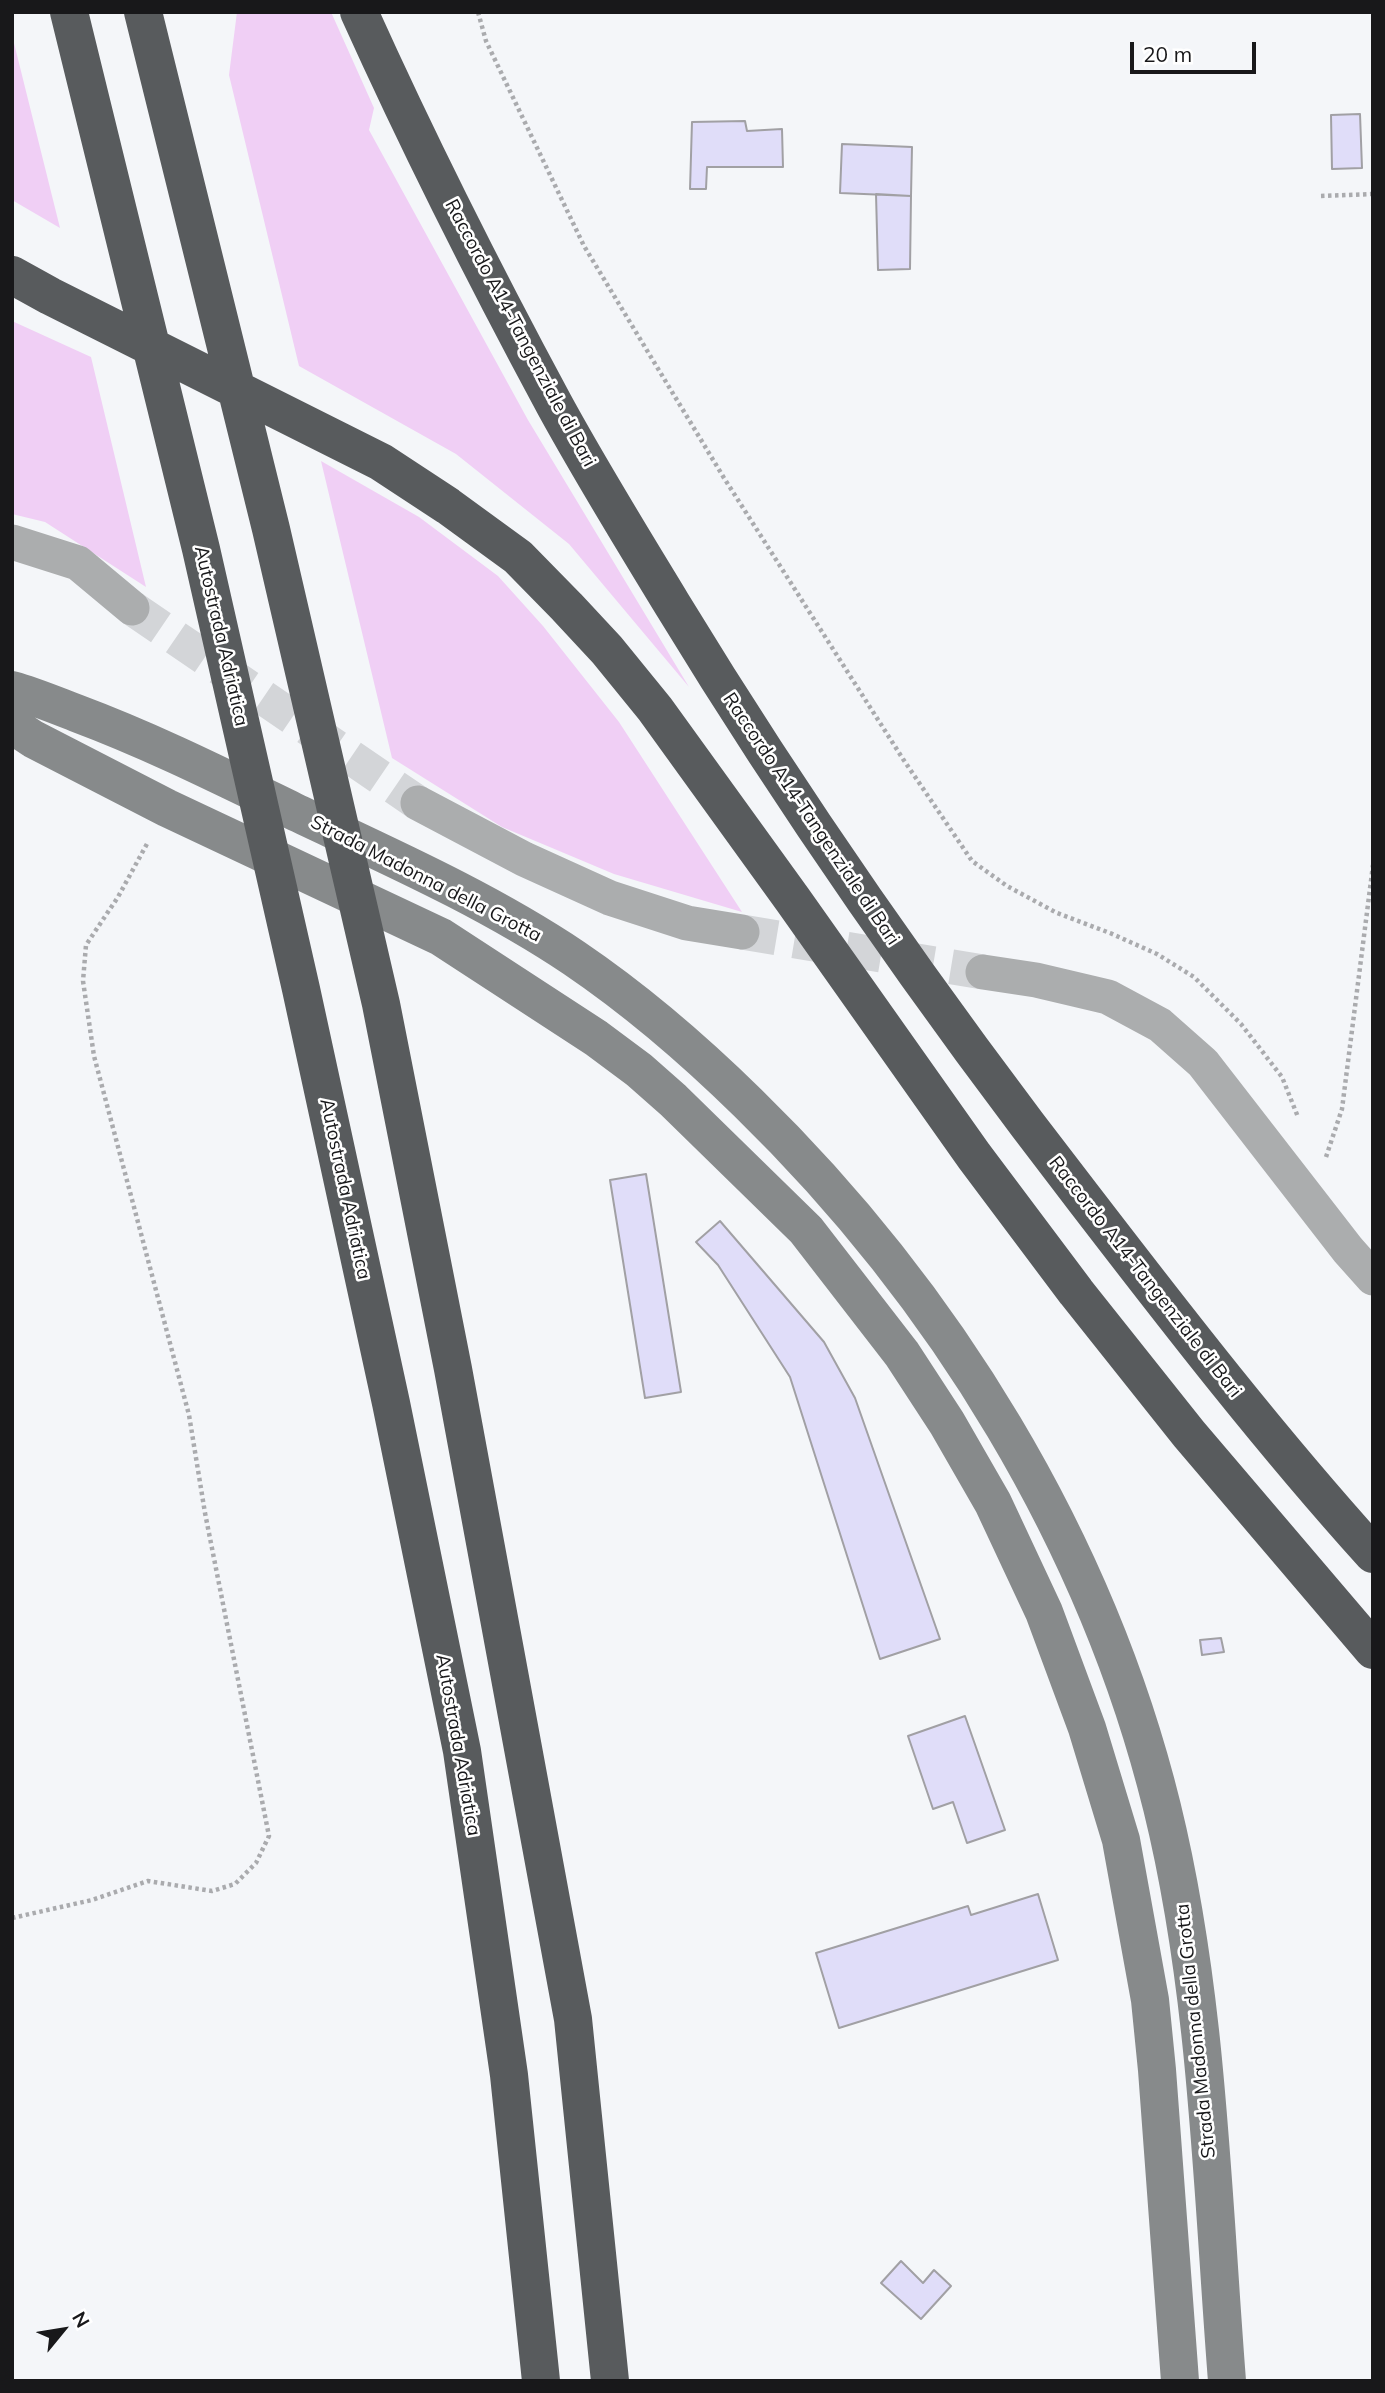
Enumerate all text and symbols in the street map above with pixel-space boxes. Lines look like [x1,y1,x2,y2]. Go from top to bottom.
scale bar [1133,28,1259,72]
text: 20 m [1143,41,1192,67]
street label: Raccordo A14-Tangenziale di Bari [440,195,600,471]
street label: Autostrada Adriatica [189,544,253,728]
street label: Raccordo A14-Tangenziale di Bari [718,688,904,950]
street label: Strada Madonna della Grotta [307,811,545,947]
street label: Autostrada Adriatica [315,1097,375,1281]
street label: Raccordo A14-Tangenziale di Bari [1044,1152,1246,1402]
street label: Autostrada Adriatica [431,1652,485,1838]
street label: Strada Madonna della Grotta [1171,1903,1221,2159]
north arrow [28,2295,98,2365]
text: N [67,2307,95,2332]

